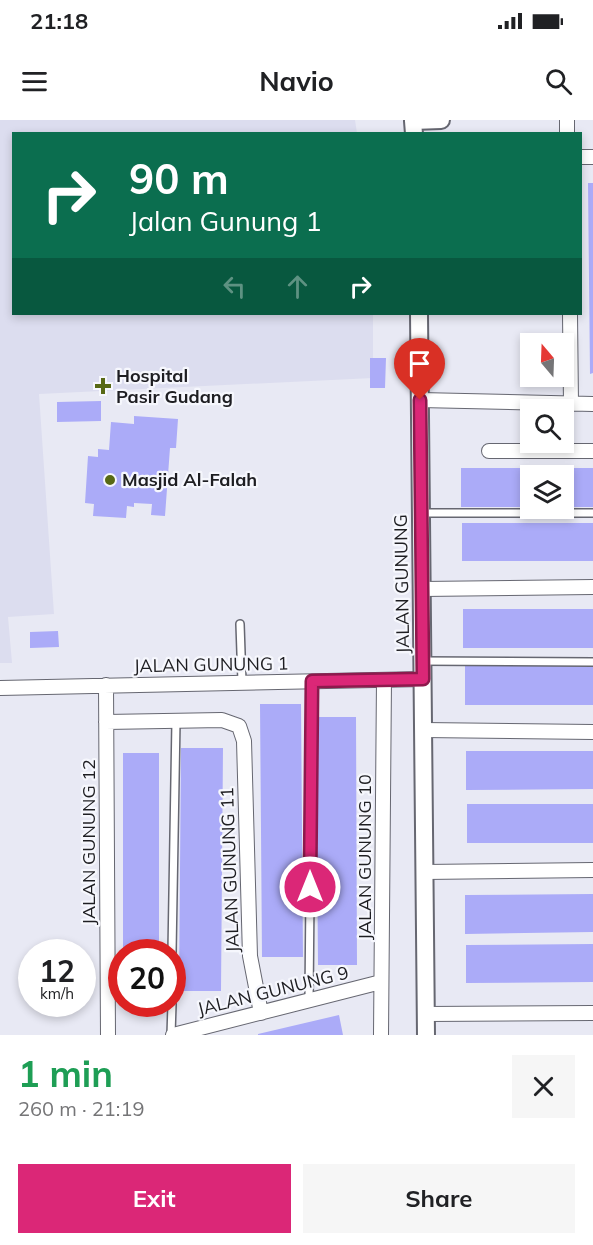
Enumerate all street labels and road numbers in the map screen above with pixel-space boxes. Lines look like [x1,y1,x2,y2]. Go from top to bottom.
street label: JALAN GUNUNG [389,514,414,654]
street label: JALAN GUNUNG 1 [133,652,289,677]
street label: JALAN GUNUNG 12 [77,759,100,925]
street label: JALAN GUNUNG 10 [353,774,376,940]
street label: JALAN GUNUNG 11 [215,787,244,953]
street label: JALAN GUNUNG 9 [195,961,351,1020]

